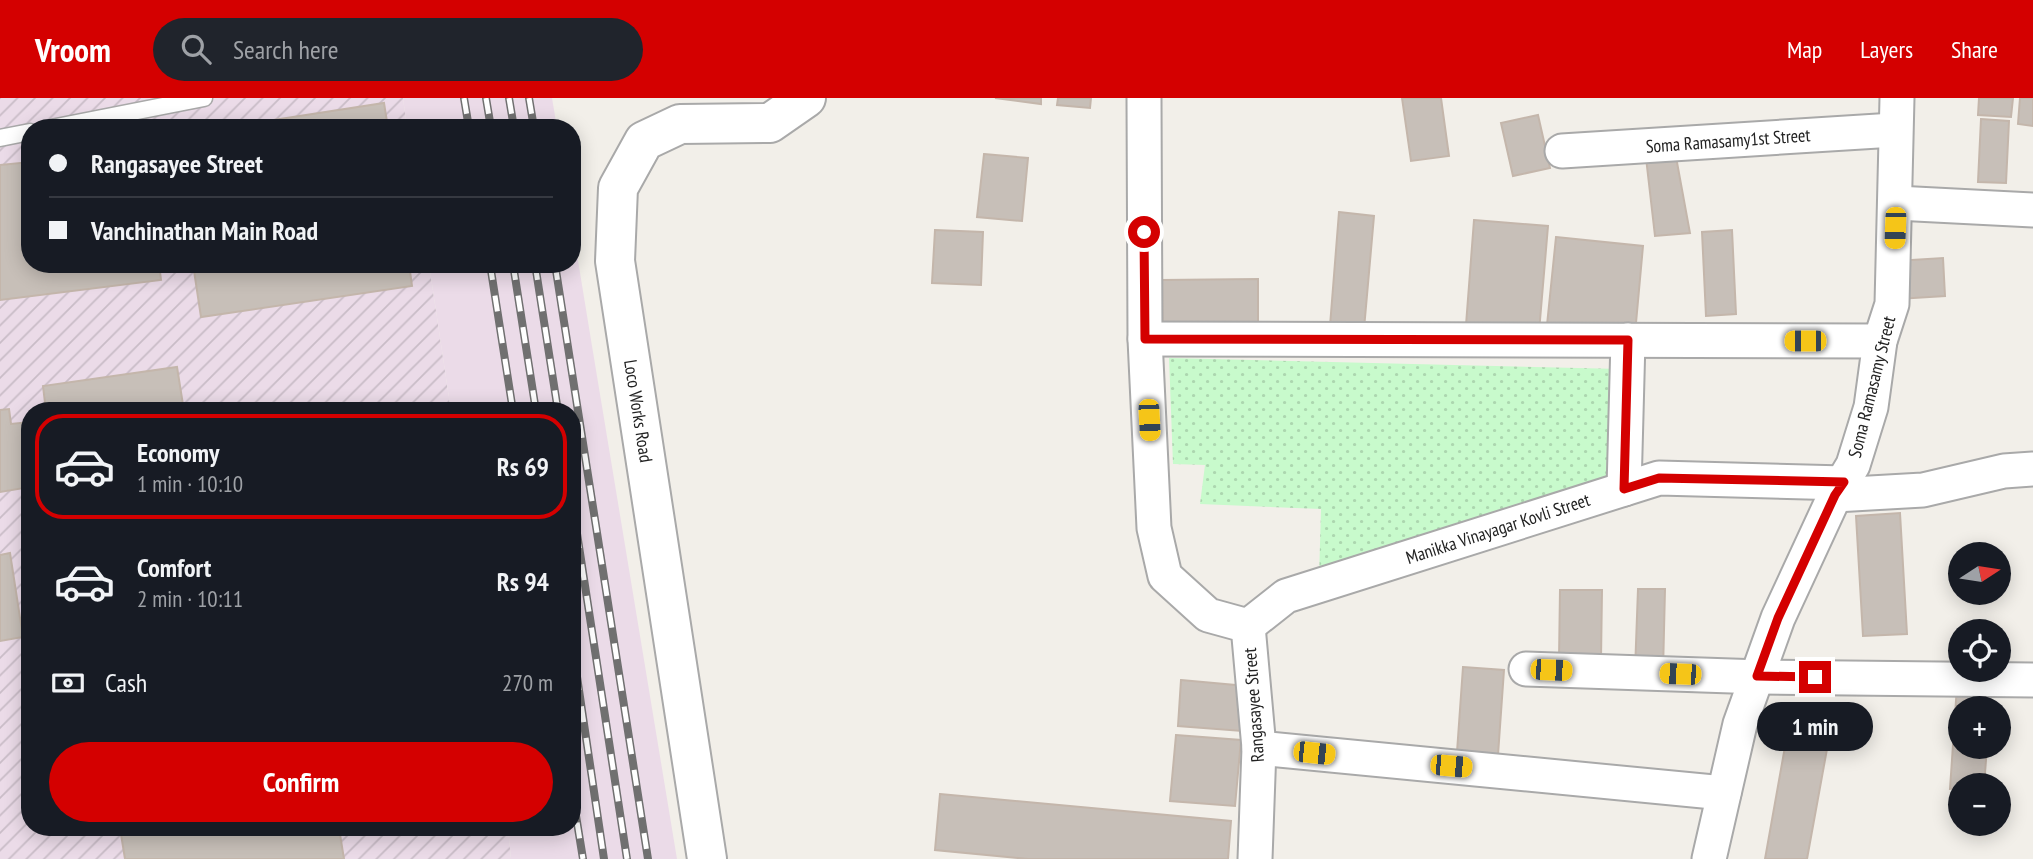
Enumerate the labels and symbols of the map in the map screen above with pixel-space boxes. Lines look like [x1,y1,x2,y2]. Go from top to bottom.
street label: Soma Ramasamy1st Street [1645,123,1811,158]
car [1884,207,1907,249]
route start [1128,216,1160,248]
street label: Soma Ramasamy Street [1843,314,1900,460]
car [1785,331,1827,352]
street label: Loco Works Road [619,358,658,464]
car [1138,398,1161,442]
street label: Manikka Vinayagar Kovli Street [1403,488,1593,569]
north arrow [1948,542,2011,606]
street label: Rangasayee Street [1238,647,1269,763]
car [1530,659,1573,681]
route end [1799,661,1831,693]
car [1659,663,1702,685]
callout: 1 min [1757,702,1873,750]
car [1293,740,1336,766]
car [1430,754,1473,778]

